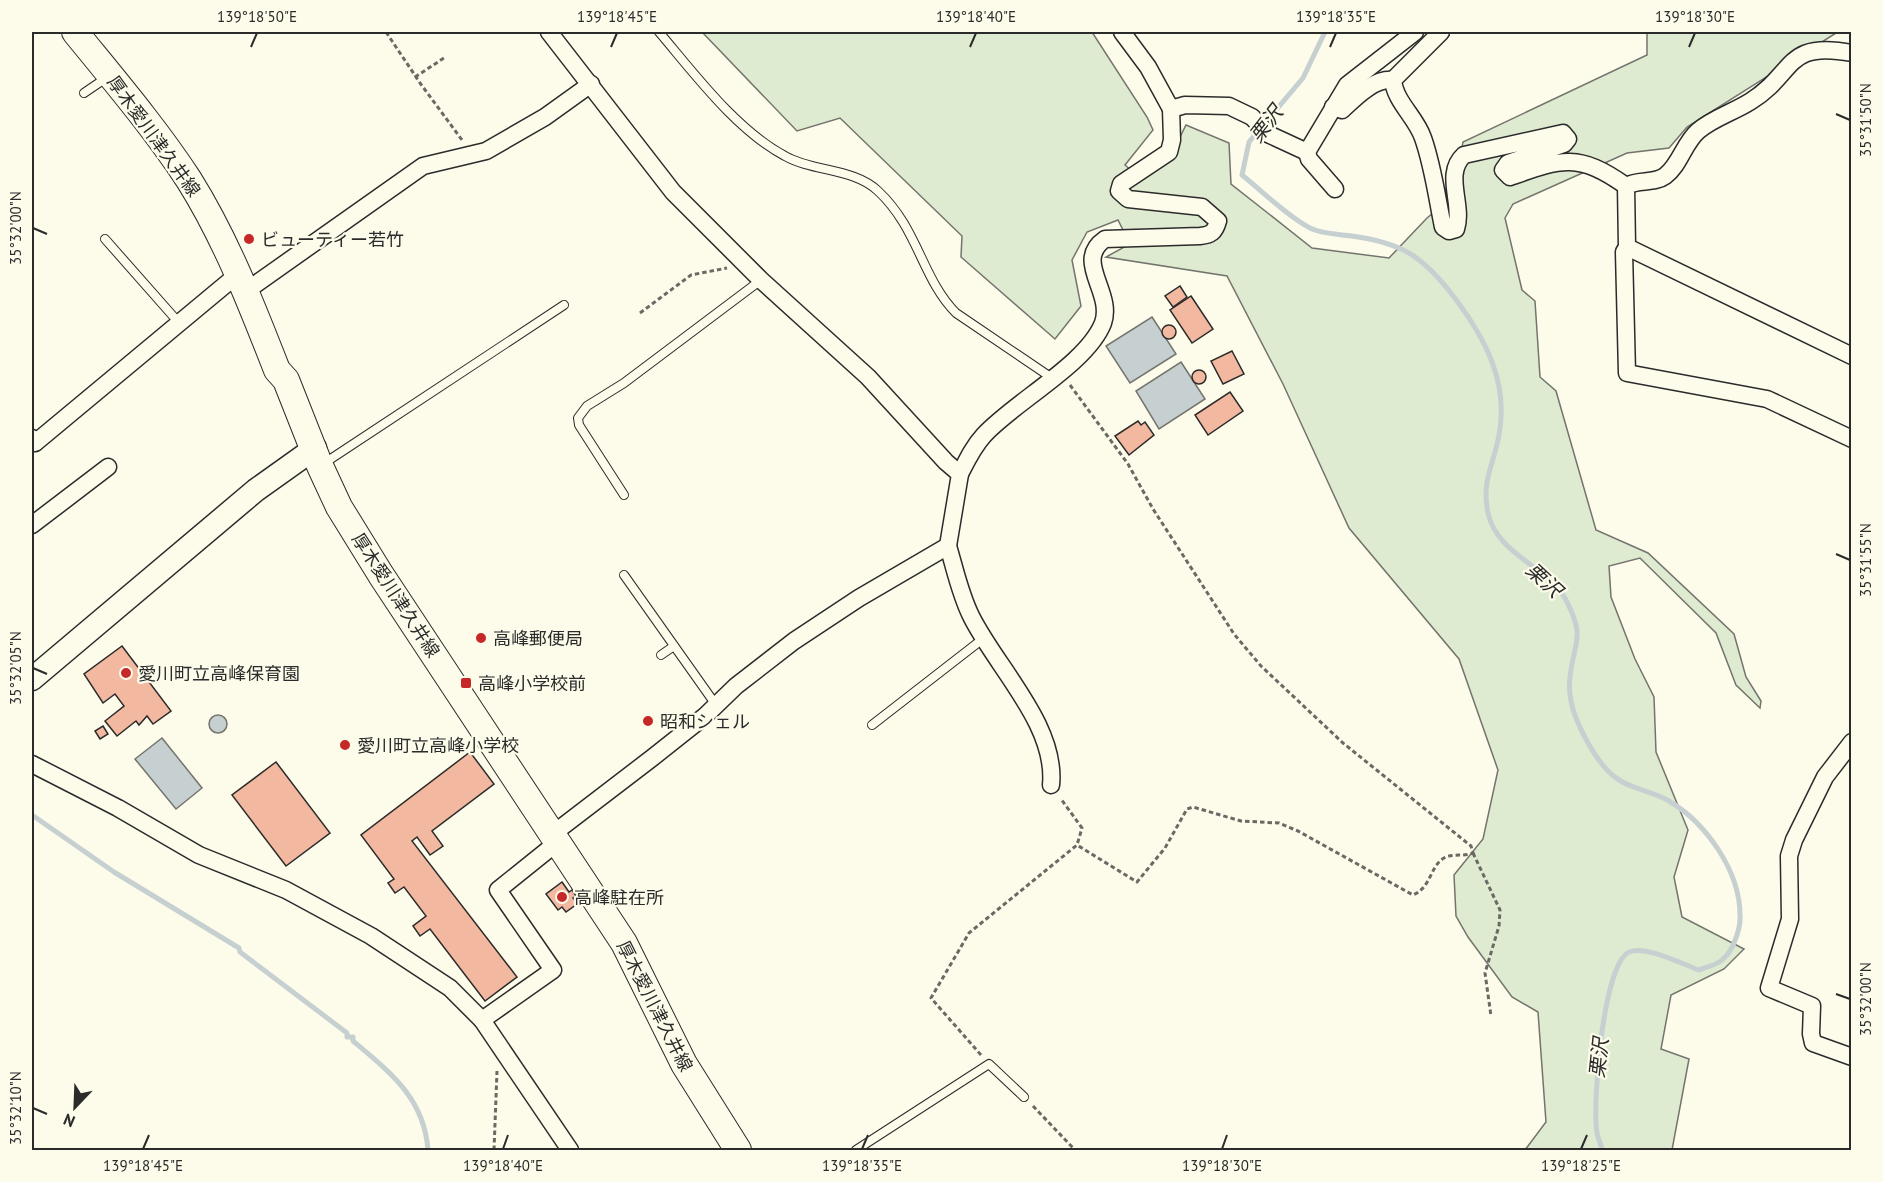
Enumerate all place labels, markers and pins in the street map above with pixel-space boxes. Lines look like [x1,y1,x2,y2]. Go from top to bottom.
place label: ビューティー若竹 [261,228,404,251]
marker: ビューティー若竹 [242,232,256,246]
place label: 高峰郵便局 [493,627,583,650]
marker: 高峰郵便局 [474,631,488,645]
place label: 愛川町立高峰保育園 [138,662,300,685]
marker: 愛川町立高峰保育園 [119,666,133,680]
place label: 高峰小学校前 [478,672,586,695]
marker: 高峰小学校前 [459,676,473,690]
place label: 昭和シェル [660,710,750,733]
marker: 昭和シェル [641,714,655,728]
place label: 愛川町立高峰小学校 [357,734,519,757]
marker: 愛川町立高峰小学校 [338,738,352,752]
place label: 高峰駐在所 [574,886,664,909]
marker: 高峰駐在所 [555,890,569,904]

